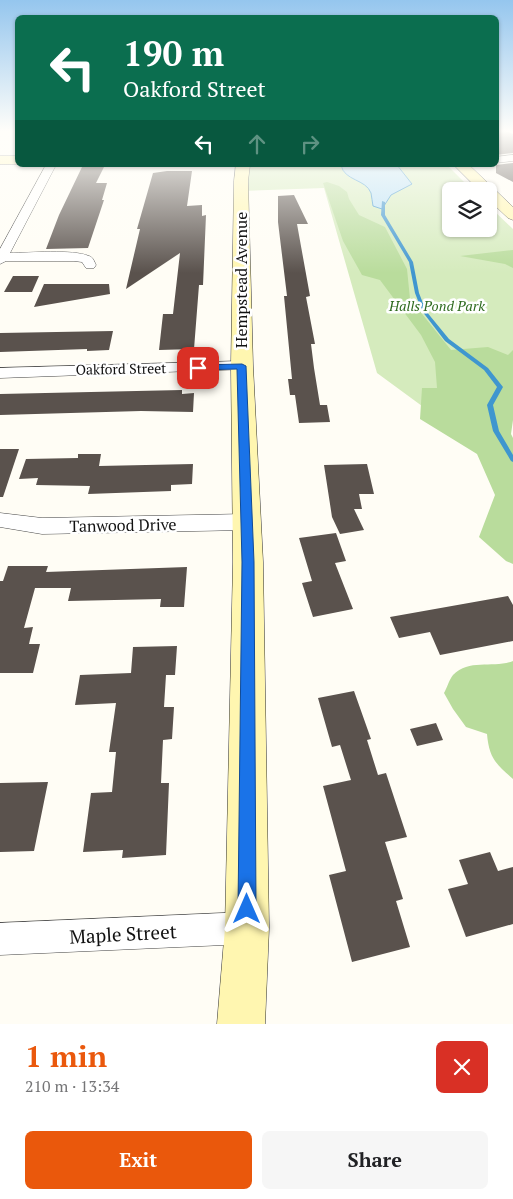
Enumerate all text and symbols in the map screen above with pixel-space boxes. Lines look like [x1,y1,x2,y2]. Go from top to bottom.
text: 190 m [123,30,224,76]
icon: left [40,35,105,100]
text: Oakford Street [123,74,266,103]
icon: left [190,130,218,158]
icon: ahead [243,130,271,158]
icon: right [296,130,324,158]
map controls [442,182,497,237]
button: layers [442,182,497,237]
street label: Hempstead Avenue [230,212,252,348]
park label: Halls Pond Park [388,296,485,315]
pin [177,347,219,389]
icon: arrive [184,354,212,382]
street label: Oakford Street [75,358,167,379]
street label: Tanwood Drive [69,513,177,537]
position arrow [220,882,272,934]
street label: Maple Street [69,918,177,949]
text: 1 min [25,1036,107,1076]
button: close [436,1041,488,1093]
text: 210 m · 13:34 [25,1075,119,1097]
button: Exit [25,1131,252,1189]
button: Share [262,1131,488,1189]

